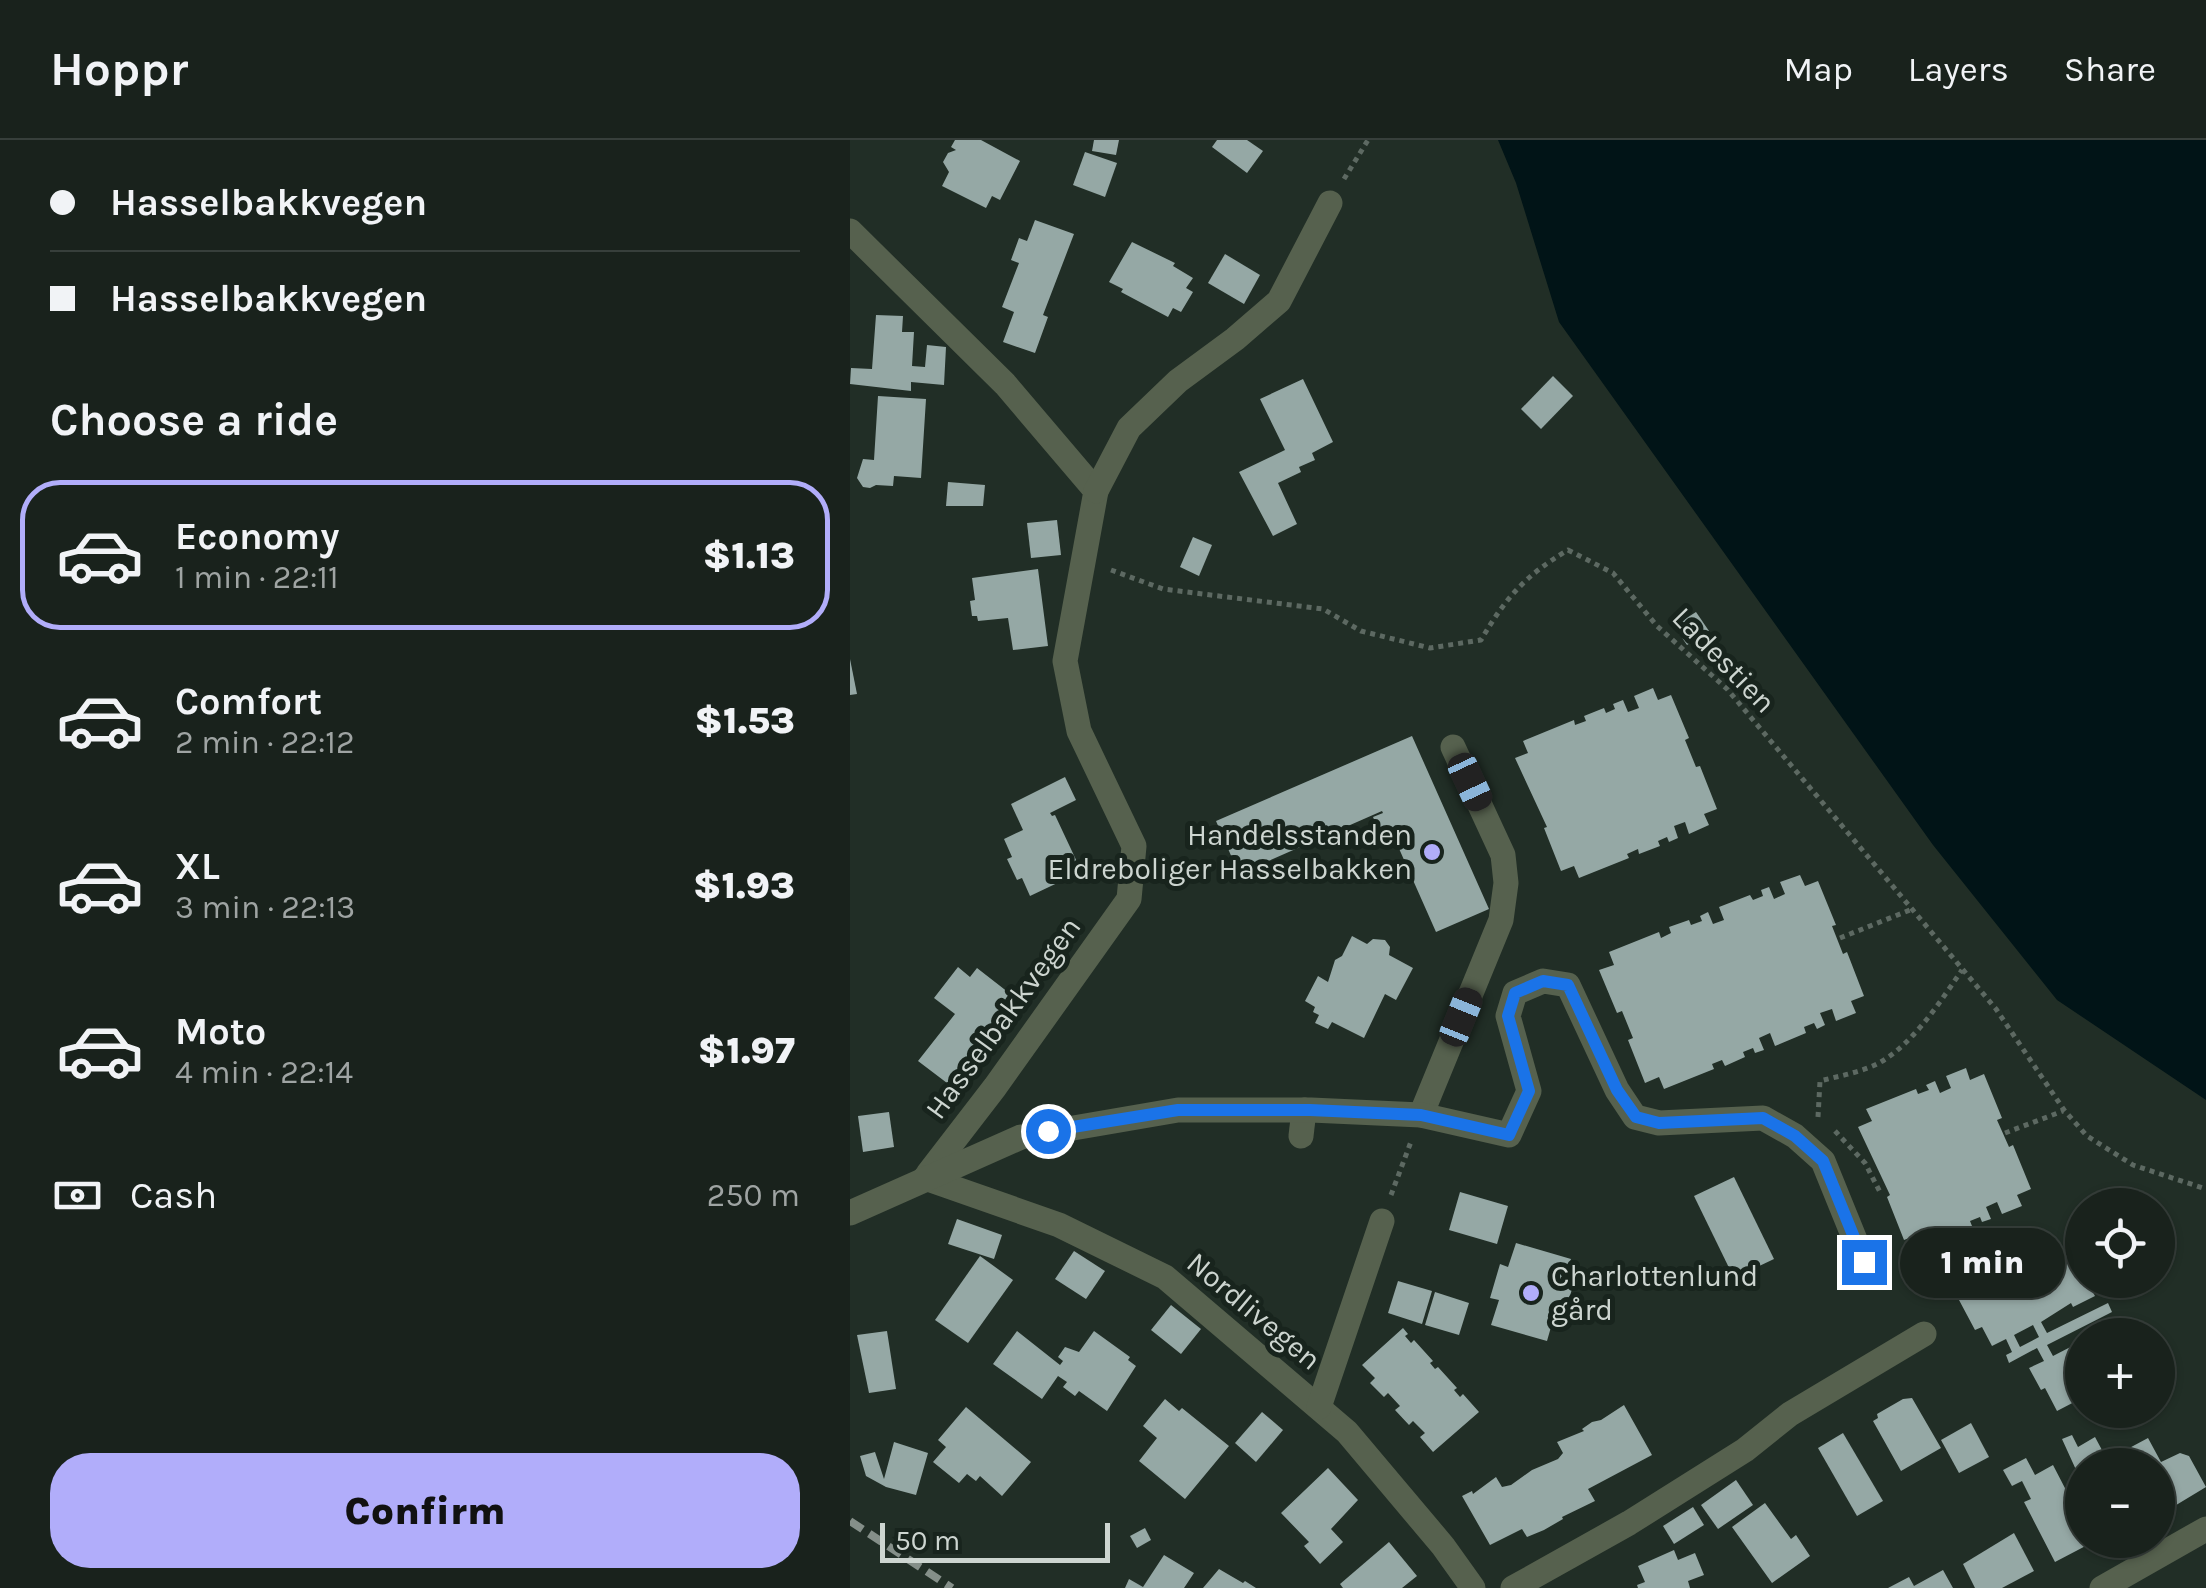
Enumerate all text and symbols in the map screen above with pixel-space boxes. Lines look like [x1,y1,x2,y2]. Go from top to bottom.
text: Hoppr [50,41,188,97]
text: Map [1783,49,1853,90]
text: Layers [1908,49,2009,90]
text: Share [2064,49,2156,90]
text: Hasselbakkvegen [110,180,427,225]
text: Hasselbakkvegen [110,276,427,321]
text: Choose a ride [50,394,338,446]
icon: car [55,510,145,600]
text: Economy [175,514,339,559]
text: $1.13 [703,533,795,578]
text: 1 min · 22:11 [175,559,339,596]
street label: Ladestien [1665,600,1783,720]
icon: car [55,675,145,765]
text: Comfort [175,679,322,724]
text: $1.53 [695,698,795,743]
text: 2 min · 22:12 [175,724,354,761]
car [1444,748,1496,816]
place label: Handelsstanden Eldreboliger Hasselbakken [1047,817,1412,887]
icon: car [55,840,145,930]
marker: Handelsstanden Eldreboliger Hasselbakken [1421,841,1443,863]
text: XL [175,844,220,889]
text: $1.93 [693,863,795,908]
text: 3 min · 22:13 [175,889,355,926]
street label: Hasselbakkvegen [918,910,1088,1126]
car [1436,984,1486,1050]
icon: car [55,1005,145,1095]
text: Moto [175,1009,266,1054]
text: $1.97 [698,1028,795,1073]
text: 4 min · 22:14 [175,1054,353,1091]
route start [1026,1109,1071,1154]
icon: cash [50,1168,105,1223]
text: Cash [130,1173,217,1218]
text: 250 m [707,1177,800,1214]
map controls [2065,1188,2175,1558]
button: locate [2065,1188,2175,1298]
callout: 1 min [1899,1227,2064,1297]
route end [1842,1240,1887,1285]
text: 1 min [1941,1244,2024,1281]
street label: Nordlivegen [1180,1245,1328,1377]
place label: Charlottenlund gård [1551,1258,1758,1328]
marker: Charlottenlund gård [1520,1282,1542,1304]
button: + [2065,1318,2175,1428]
button: − [2065,1448,2175,1558]
button: Confirm [50,1453,800,1568]
scale bar [880,1518,1110,1562]
text: 50 m [895,1524,960,1557]

